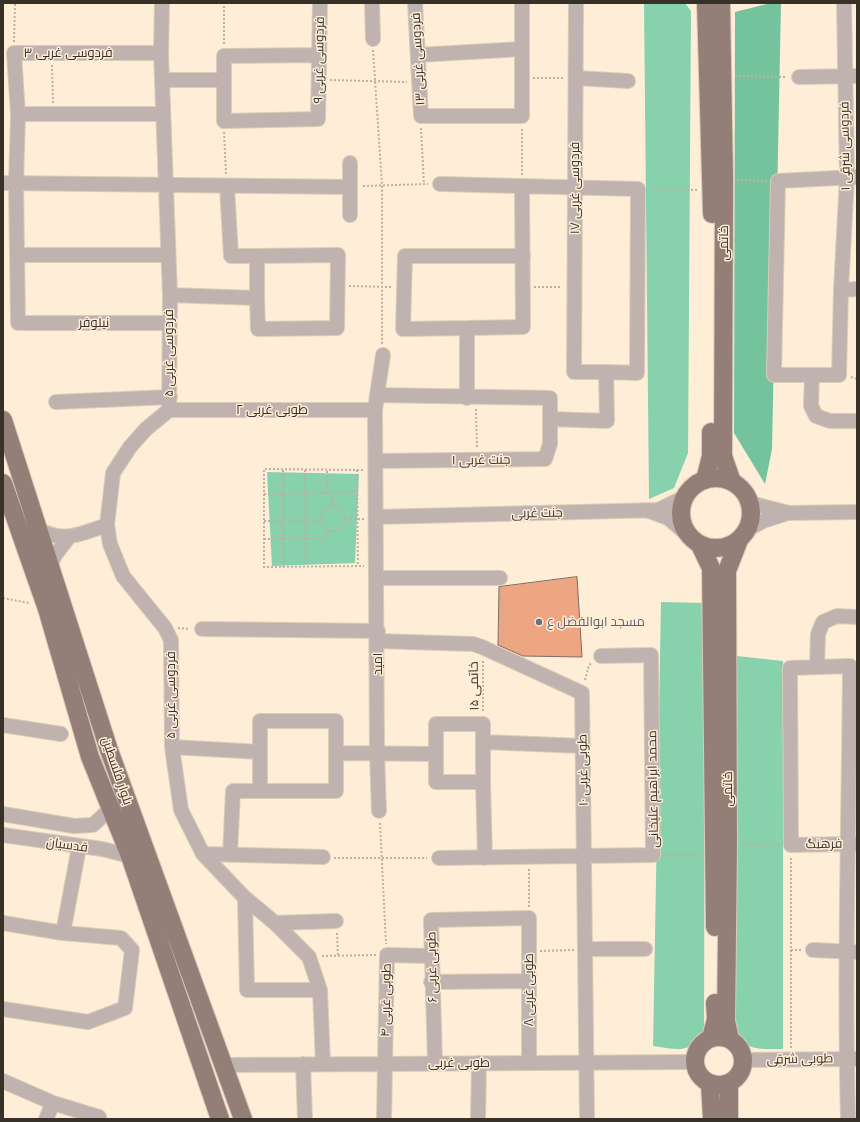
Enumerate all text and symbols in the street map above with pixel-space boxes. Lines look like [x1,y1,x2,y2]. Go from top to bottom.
street label: فردوسی غربی ۱۳ [408,12,428,106]
street label: فردوسی غربی ۹ [310,16,328,104]
street label: فردوسی غربی ۳ [23,45,113,61]
street label: فردوسی شرقی ۱ [836,101,854,191]
street label: فردوسی غربی ۱۷ [567,142,583,234]
street label: خاتمی [716,226,732,260]
street label: فردوسی غربی ۵ [161,309,177,397]
street label: نیلوفر [79,315,109,331]
street label: طوبی غربی ۲ [236,402,308,418]
street label: جنت غربی ۱ [452,452,510,468]
street label: جنت غربی [511,505,563,521]
place label: مسجد ابوالفضل ع [547,614,645,630]
marker: مسجد ابوالفضل ع [534,617,544,627]
street label: فردوسی غربی ۵ [163,651,179,739]
street label: امید [370,653,386,675]
street label: خاتمی ۱۵ [466,661,482,711]
street label: محمد ابراهیم علیخانی [644,730,662,848]
street label: طوبی غربی ۱۰ [575,734,591,806]
street label: بلوار فلسطین [98,735,136,807]
street label: خاتمی [720,772,736,806]
street label: قدسیان [45,834,89,856]
street label: فرهنگ [806,836,842,852]
street label: طوبی غربی ۶ [424,931,440,1003]
street label: طوبی غربی ۸ [521,953,537,1027]
street label: طوبی غربی ۴ [378,963,394,1037]
street label: طوبی شرقی [767,1051,833,1067]
street label: طوبی غربی [428,1055,490,1071]

